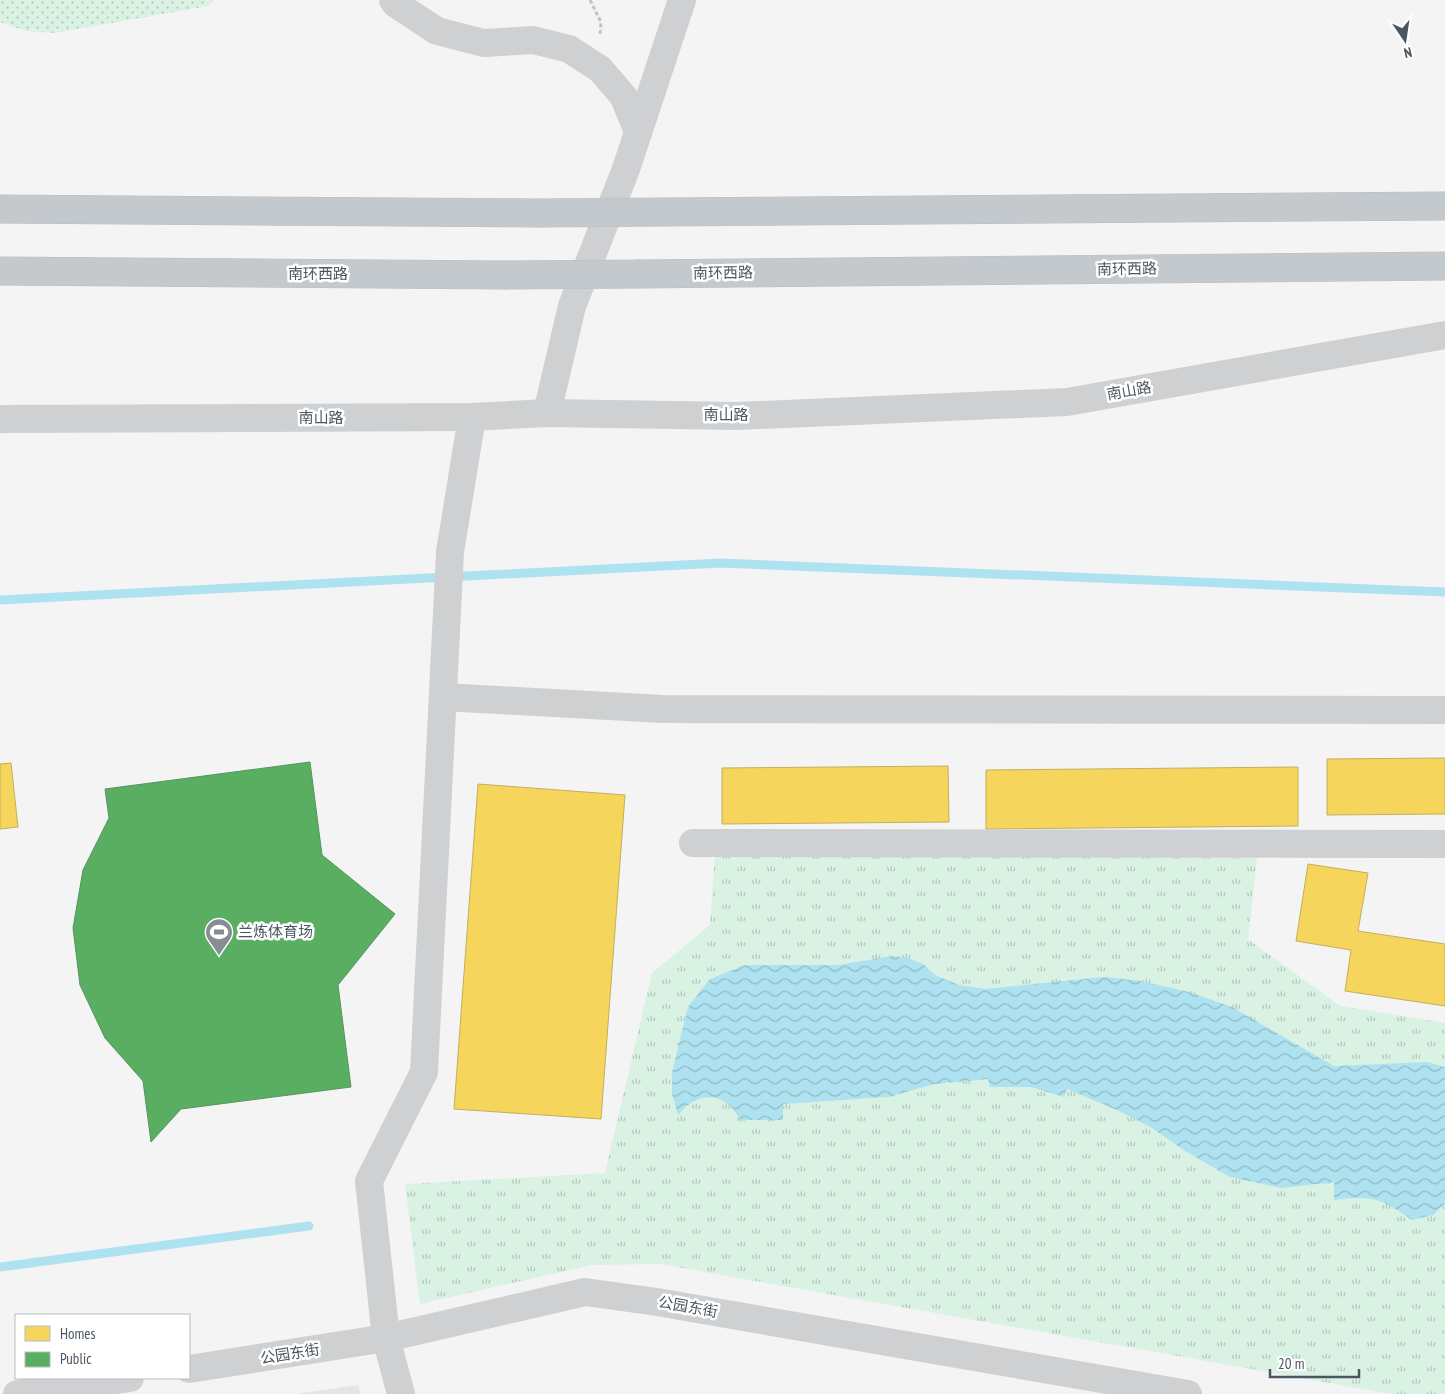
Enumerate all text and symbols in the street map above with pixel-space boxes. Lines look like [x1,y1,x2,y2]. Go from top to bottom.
north arrow [1380,15,1430,65]
text: N [1402,43,1414,62]
street label: 南环西路 [1097,258,1157,279]
street label: 南环西路 [693,262,753,283]
street label: 南环西路 [288,264,348,283]
street label: 南山路 [1105,377,1153,404]
street label: 南山路 [703,405,749,424]
street label: 南山路 [298,408,344,427]
sports icon: 兰炼体育场 [204,917,234,956]
place label: 兰炼体育场 [238,922,313,941]
street label: 公园东街 [657,1292,719,1321]
legend [15,1314,190,1379]
text: Homes [60,1324,96,1343]
street label: 公园东街 [259,1339,321,1368]
scale bar [1270,1346,1359,1378]
text: Public [60,1349,92,1368]
text: 20 m [1278,1354,1304,1373]

